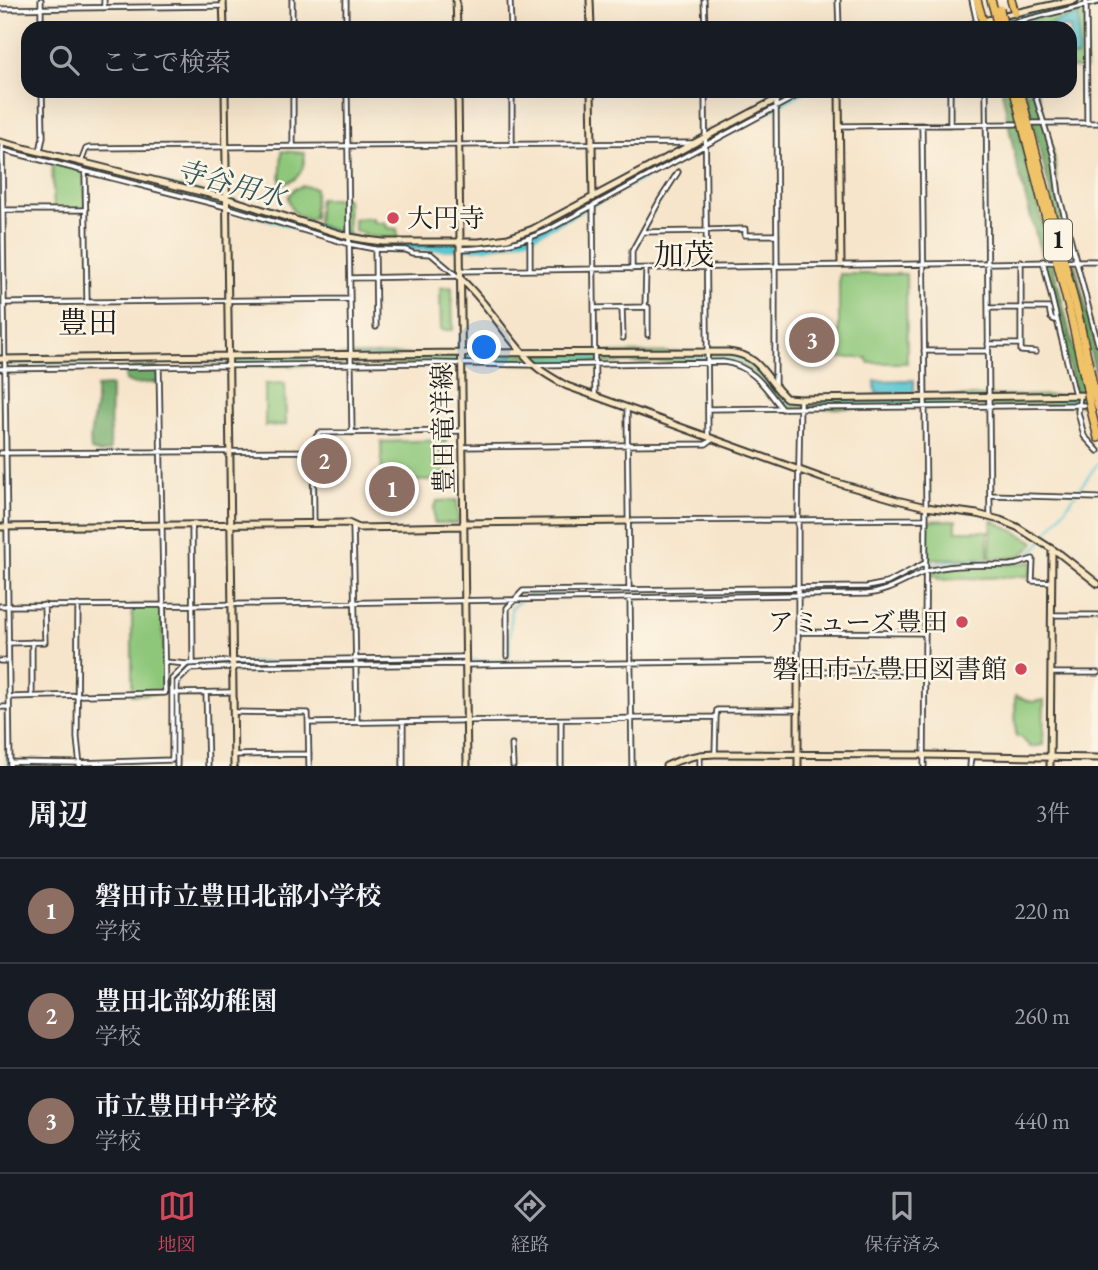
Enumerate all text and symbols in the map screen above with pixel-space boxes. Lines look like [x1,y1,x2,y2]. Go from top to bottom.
search box [21,21,1077,98]
icon: search [45,41,83,79]
text: ここで検索 [101,45,231,79]
water label: 寺谷用水 [172,151,293,216]
place label: 大円寺 [407,201,485,235]
marker: 大円寺 [385,210,401,226]
road number: 1 [1044,220,1072,260]
district label: 加茂 [654,235,714,274]
district label: 豊田 [58,303,118,342]
pin: 3 [789,314,835,366]
your location [467,330,501,364]
street label: 豊田竜洋線 [425,364,461,494]
pin: 2 [301,435,347,487]
pin: 1 [369,463,415,515]
place label: アミューズ豊田 [768,605,948,639]
marker: アミューズ豊田 [954,614,970,630]
place label: 磐田市立豊田図書館 [773,652,1007,686]
marker: 磐田市立豊田図書館 [1013,661,1029,677]
text: 周辺 [28,795,88,834]
text: 3件 [1036,798,1070,828]
text: 磐田市立豊田北部小学校 [95,879,381,913]
text: 1 [45,896,57,926]
text: 220 m [1014,896,1070,926]
text: 学校 [95,916,141,946]
text: 豊田北部幼稚園 [95,984,277,1018]
text: 2 [45,1001,57,1031]
text: 260 m [1014,1001,1070,1031]
text: 学校 [95,1021,141,1051]
text: 市立豊田中学校 [95,1089,277,1123]
text: 3 [45,1106,57,1136]
text: 440 m [1014,1106,1070,1136]
text: 学校 [95,1126,141,1156]
tab: 地図 [158,1187,196,1257]
tab: 経路 [511,1187,549,1257]
tab: 保存済み [864,1187,940,1257]

